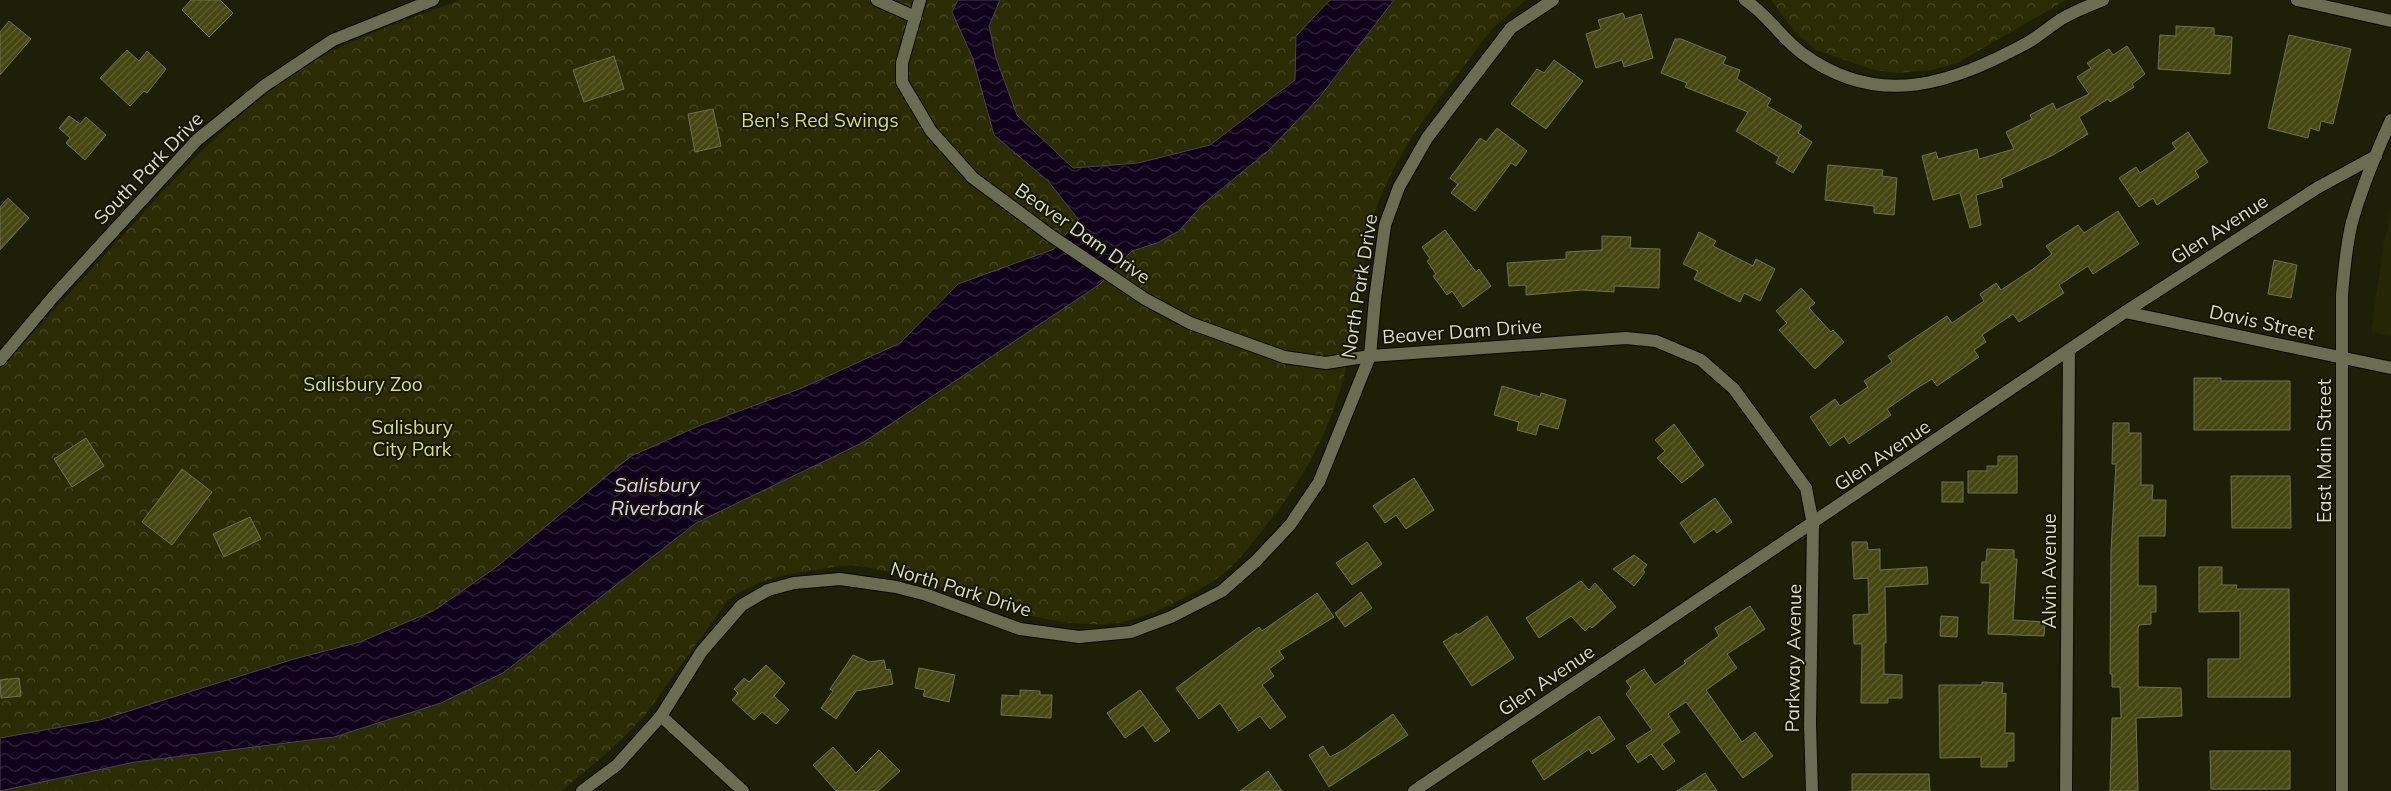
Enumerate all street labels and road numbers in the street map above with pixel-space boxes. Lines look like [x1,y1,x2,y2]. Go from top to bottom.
street label: South Park Drive [88,107,208,229]
street label: Beaver Dam Drive [1011,177,1155,289]
street label: Glen Avenue [2166,189,2272,269]
street label: North Park Drive [1336,212,1382,360]
street label: Davis Street [2207,299,2317,345]
street label: Beaver Dam Drive [1381,313,1543,349]
street label: East Main Street [2312,379,2336,523]
street label: Glen Avenue [1829,414,1935,496]
street label: Alvin Avenue [2037,513,2061,629]
street label: North Park Drive [888,556,1034,622]
street label: Parkway Avenue [1780,584,1806,732]
street label: Glen Avenue [1493,639,1599,721]

